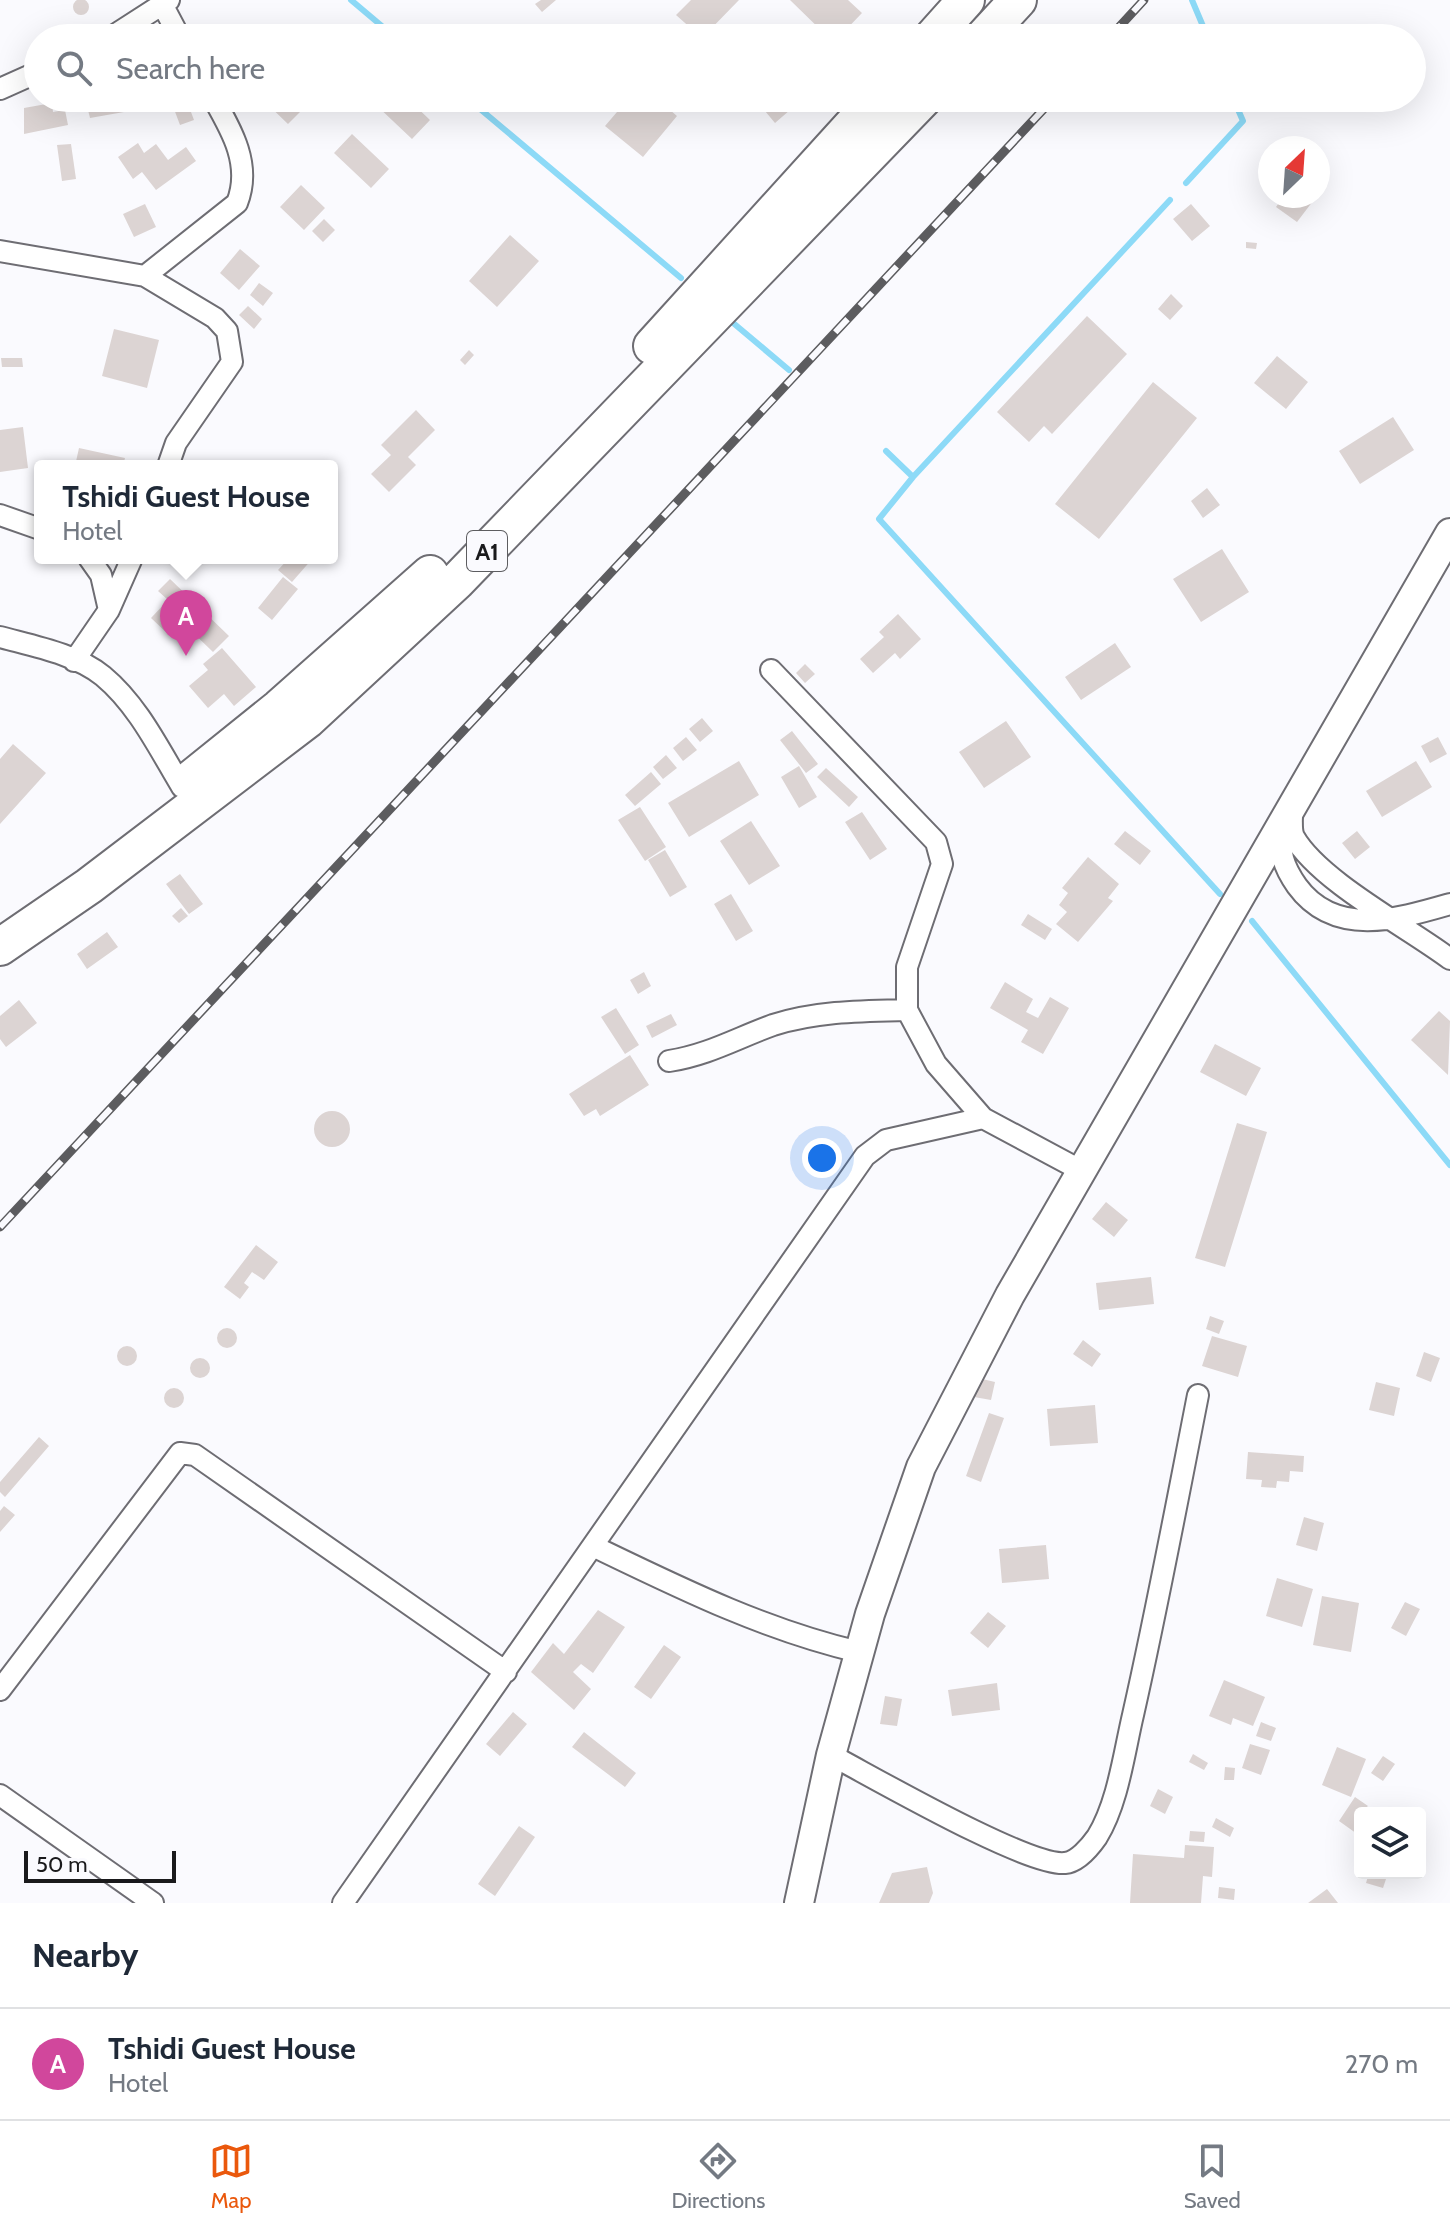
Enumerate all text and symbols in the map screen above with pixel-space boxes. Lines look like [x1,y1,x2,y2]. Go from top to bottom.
search box [24,24,1426,112]
icon: search [52,46,96,90]
text: Search here [116,50,265,87]
north arrow [1258,136,1330,208]
popup [34,460,338,564]
text: Tshidi Guest House [62,478,310,515]
text: Hotel [62,515,122,547]
road number: A1 [467,531,507,571]
pin: A [160,590,212,656]
your location [802,1138,842,1178]
map controls [1354,1807,1426,1879]
button: layers [1354,1807,1426,1879]
scale bar [24,1847,176,1883]
text: 50 m [36,1851,88,1878]
text: Nearby [32,1934,139,1976]
text: Tshidi Guest House [108,2030,356,2067]
text: A [50,2048,66,2080]
text: 270 m [1345,2048,1418,2080]
text: Hotel [108,2067,168,2099]
tab: Map [209,2139,253,2214]
tab: Directions [671,2139,765,2214]
tab: Saved [1184,2139,1241,2214]

